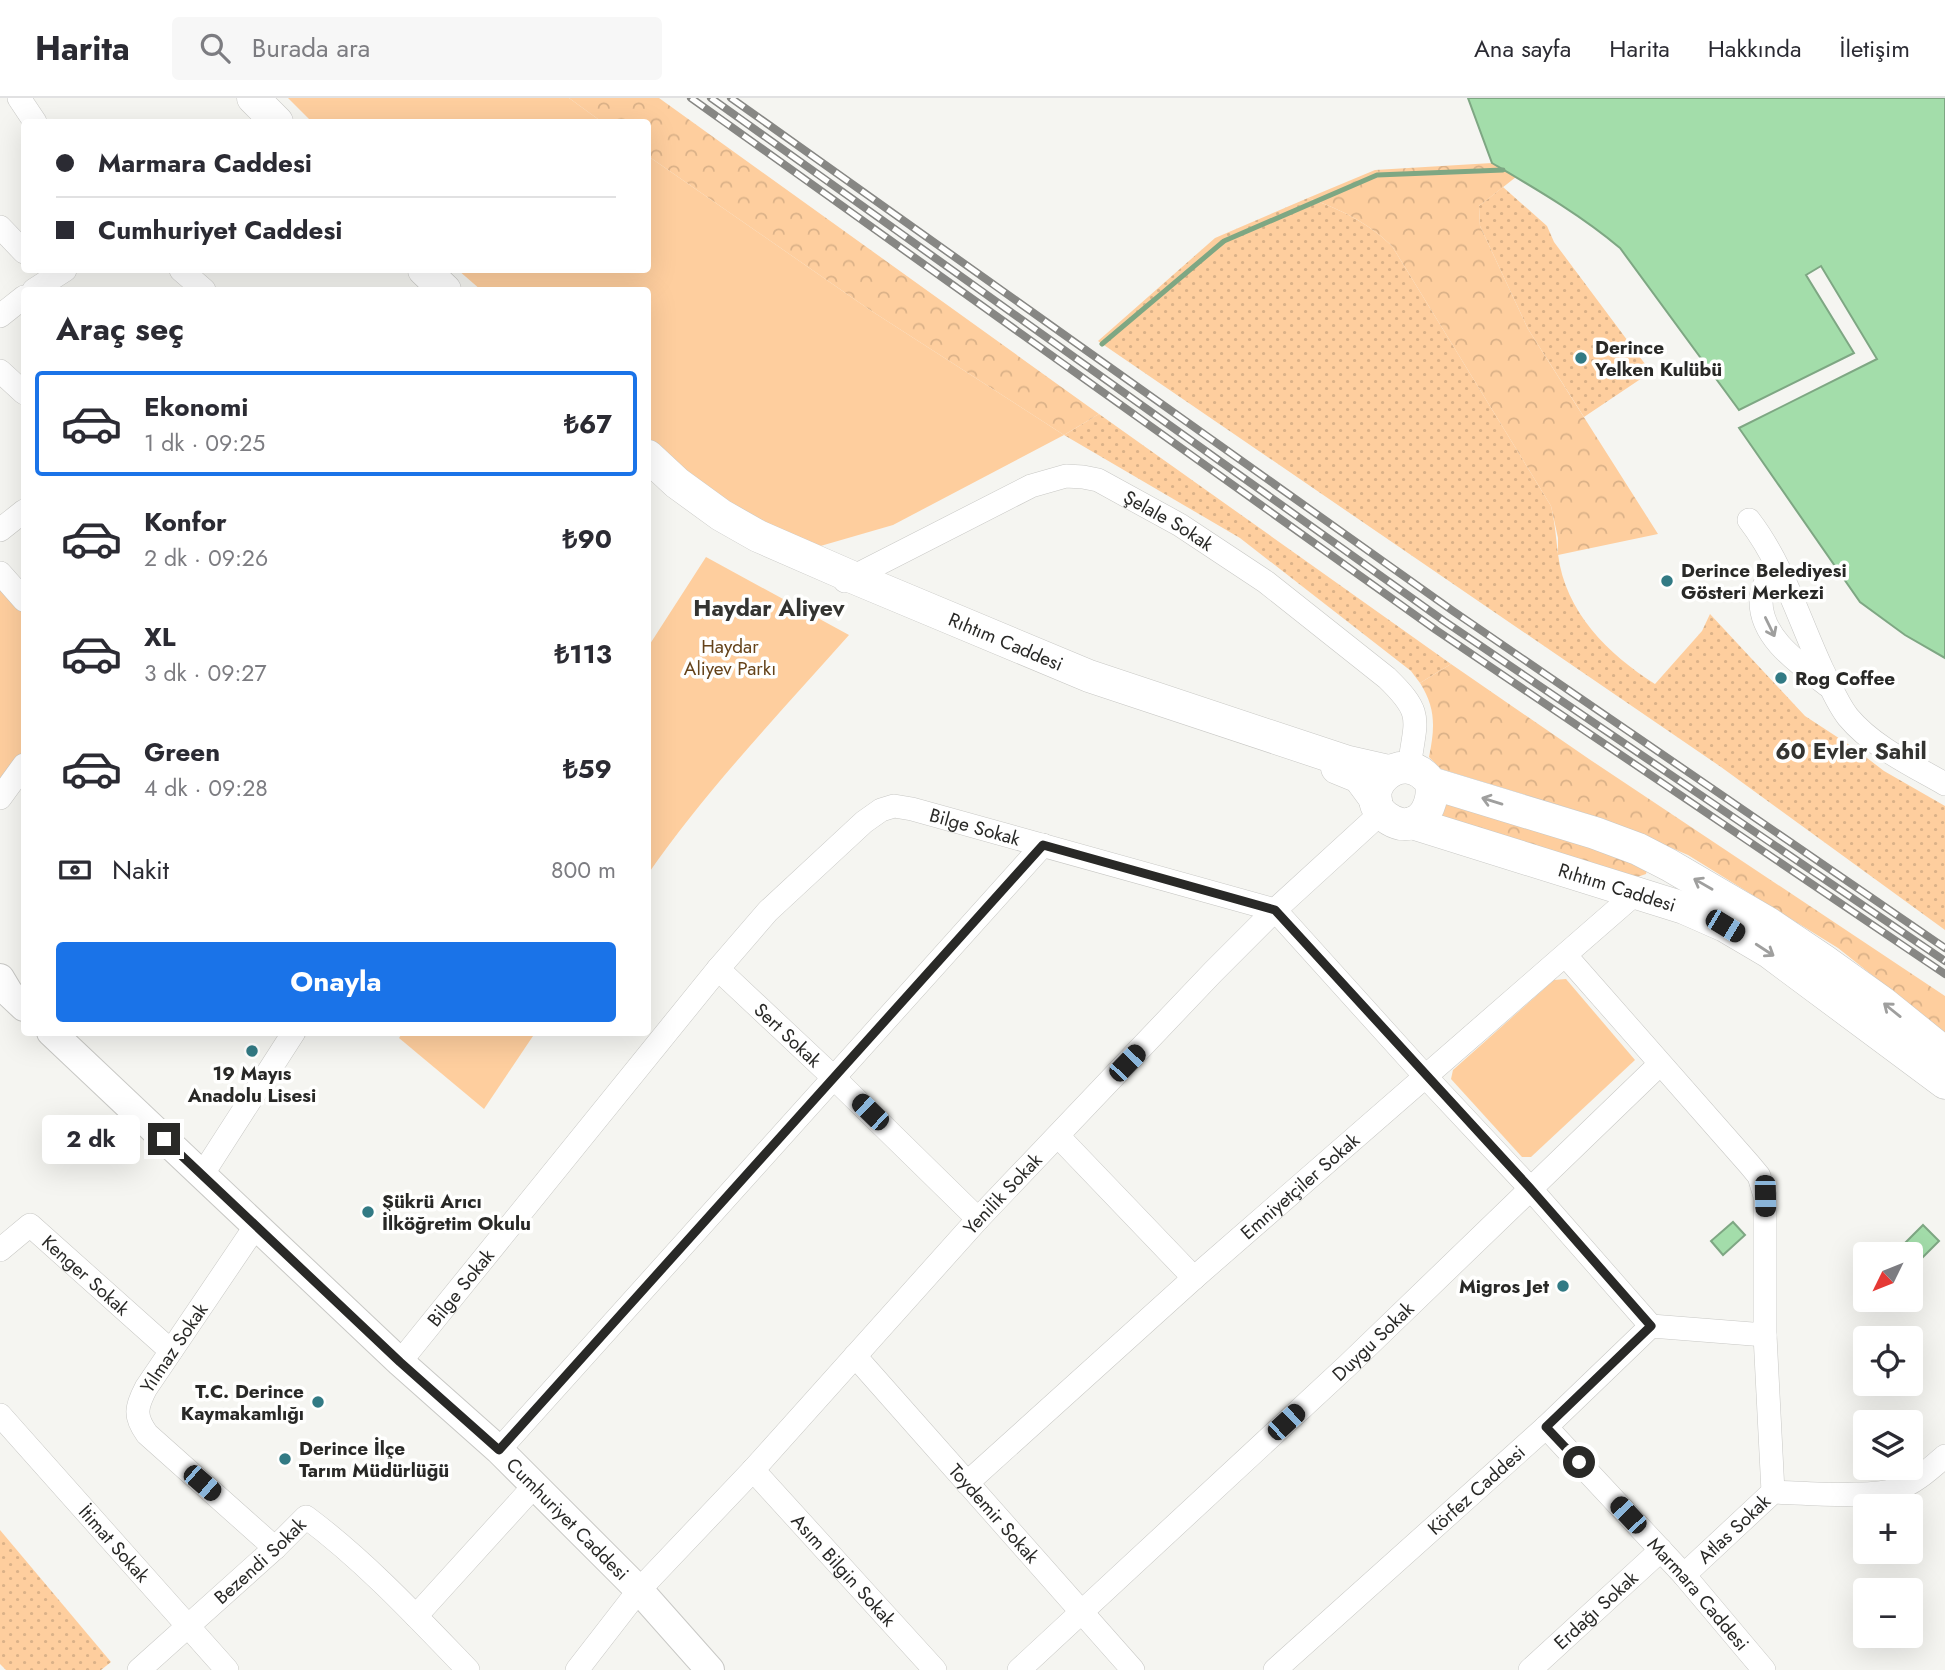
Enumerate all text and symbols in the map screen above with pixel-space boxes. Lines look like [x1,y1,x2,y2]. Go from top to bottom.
search box [172,17,662,80]
text: Harita [35,25,130,72]
icon: search [196,29,234,67]
text: Burada ara [252,29,370,67]
text: Ana sayfa [1474,31,1571,66]
text: Harita [1609,31,1670,66]
text: Hakkında [1708,31,1802,66]
text: İletişim [1840,31,1910,66]
text: Marmara Caddesi [98,144,312,182]
text: Cumhuriyet Caddesi [98,211,342,249]
text: Araç seç [56,306,184,352]
place label: Derince Yelken Kulübü [1594,334,1722,383]
marker: Derince Yelken Kulübü [1573,350,1589,366]
text: Ekonomi [144,388,248,426]
icon: car [60,392,123,455]
text: ₺67 [564,405,612,443]
text: 1 dk · 09:25 [144,426,265,460]
street label: Şelale Sokak [1119,483,1220,558]
text: Konfor [144,503,227,541]
icon: car [60,507,123,570]
text: ₺90 [563,520,612,558]
text: 2 dk · 09:26 [144,541,268,575]
place label: Derince Belediyesi Gösteri Merkezi [1681,557,1847,606]
marker: Derince Belediyesi Gösteri Merkezi [1659,573,1675,589]
district label: Haydar Aliyev [693,591,846,625]
street label: Rıhtım Caddesi [945,605,1067,677]
one-way arrow [1763,616,1777,637]
text: XL [144,618,176,656]
icon: car [60,622,123,685]
park label: Haydar Aliyev Parkı [684,633,776,682]
text: ₺113 [555,635,612,673]
text: 3 dk · 09:27 [144,656,267,690]
place label: Rog Coffee [1795,665,1895,692]
marker: Rog Coffee [1773,670,1789,686]
text: Green [144,733,220,771]
district label: 60 Evler Sahil [1775,734,1927,768]
icon: car [60,737,123,800]
text: ₺59 [563,750,612,788]
text: 4 dk · 09:28 [144,771,268,805]
one-way arrow [1481,794,1503,807]
street label: Bilge Sokak [927,801,1024,852]
icon: cash [56,851,94,889]
text: Nakit [112,851,169,889]
text: 800 m [551,853,616,887]
street label: Rıhtım Caddesi [1555,856,1679,918]
one-way arrow [1693,877,1713,891]
car [1702,906,1749,946]
button: Onayla [56,942,616,1022]
one-way arrow [1755,942,1774,957]
street label: Sert Sokak [748,996,828,1074]
one-way arrow [1883,1002,1901,1018]
car [1105,1041,1150,1085]
marker: 19 Mayıs Anadolu Lisesi [244,1043,260,1059]
place label: 19 Mayıs Anadolu Lisesi [187,1060,316,1109]
car [848,1090,893,1134]
callout: 2 dk [41,1114,140,1164]
text: 2 dk [66,1122,116,1156]
route end [148,1123,180,1155]
street label: Emniyetçiler Sokak [1234,1126,1365,1245]
street label: Yenilik Sokak [957,1146,1048,1240]
car [1755,1175,1776,1217]
place label: Şükrü Arıcı İlköğretim Okulu [382,1188,531,1237]
marker: Şükrü Arıcı İlköğretim Okulu [360,1204,376,1220]
street label: Kenger Sokak [36,1228,136,1322]
street label: Bilge Sokak [421,1242,501,1332]
north arrow [1853,1242,1923,1312]
map controls [1853,1242,1923,1648]
place label: Migros Jet [1459,1273,1549,1300]
marker: Migros Jet [1555,1278,1571,1294]
street label: Duygu Sokak [1326,1295,1420,1387]
street label: Yılmaz Sokak [134,1297,214,1398]
button: locate [1853,1326,1923,1396]
place label: T.C. Derince Kaymakamlığı [181,1378,304,1427]
marker: T.C. Derince Kaymakamlığı [310,1394,326,1410]
car [1264,1400,1309,1444]
button: layers [1853,1410,1923,1480]
place label: Derince İlçe Tarım Müdürlüğü [299,1435,449,1484]
street label: Körfez Caddesi [1421,1439,1531,1541]
route start [1563,1446,1595,1478]
marker: Derince İlçe Tarım Müdürlüğü [277,1451,293,1467]
street label: Cumhuriyet Caddesi [500,1451,635,1586]
street label: Toydemir Sokak [943,1458,1046,1569]
car [180,1461,225,1505]
street label: Atlas Sokak [1691,1487,1777,1569]
car [1606,1492,1651,1538]
button: + [1853,1494,1923,1564]
street label: İtimat Sokak [73,1499,156,1588]
street label: Asım Bilgin Sokak [785,1508,903,1633]
street label: Bezendi Sokak [208,1511,312,1610]
street label: Marmara Caddesi [1642,1531,1756,1656]
street label: Erdağı Sokak [1548,1564,1644,1655]
button: − [1853,1578,1923,1648]

